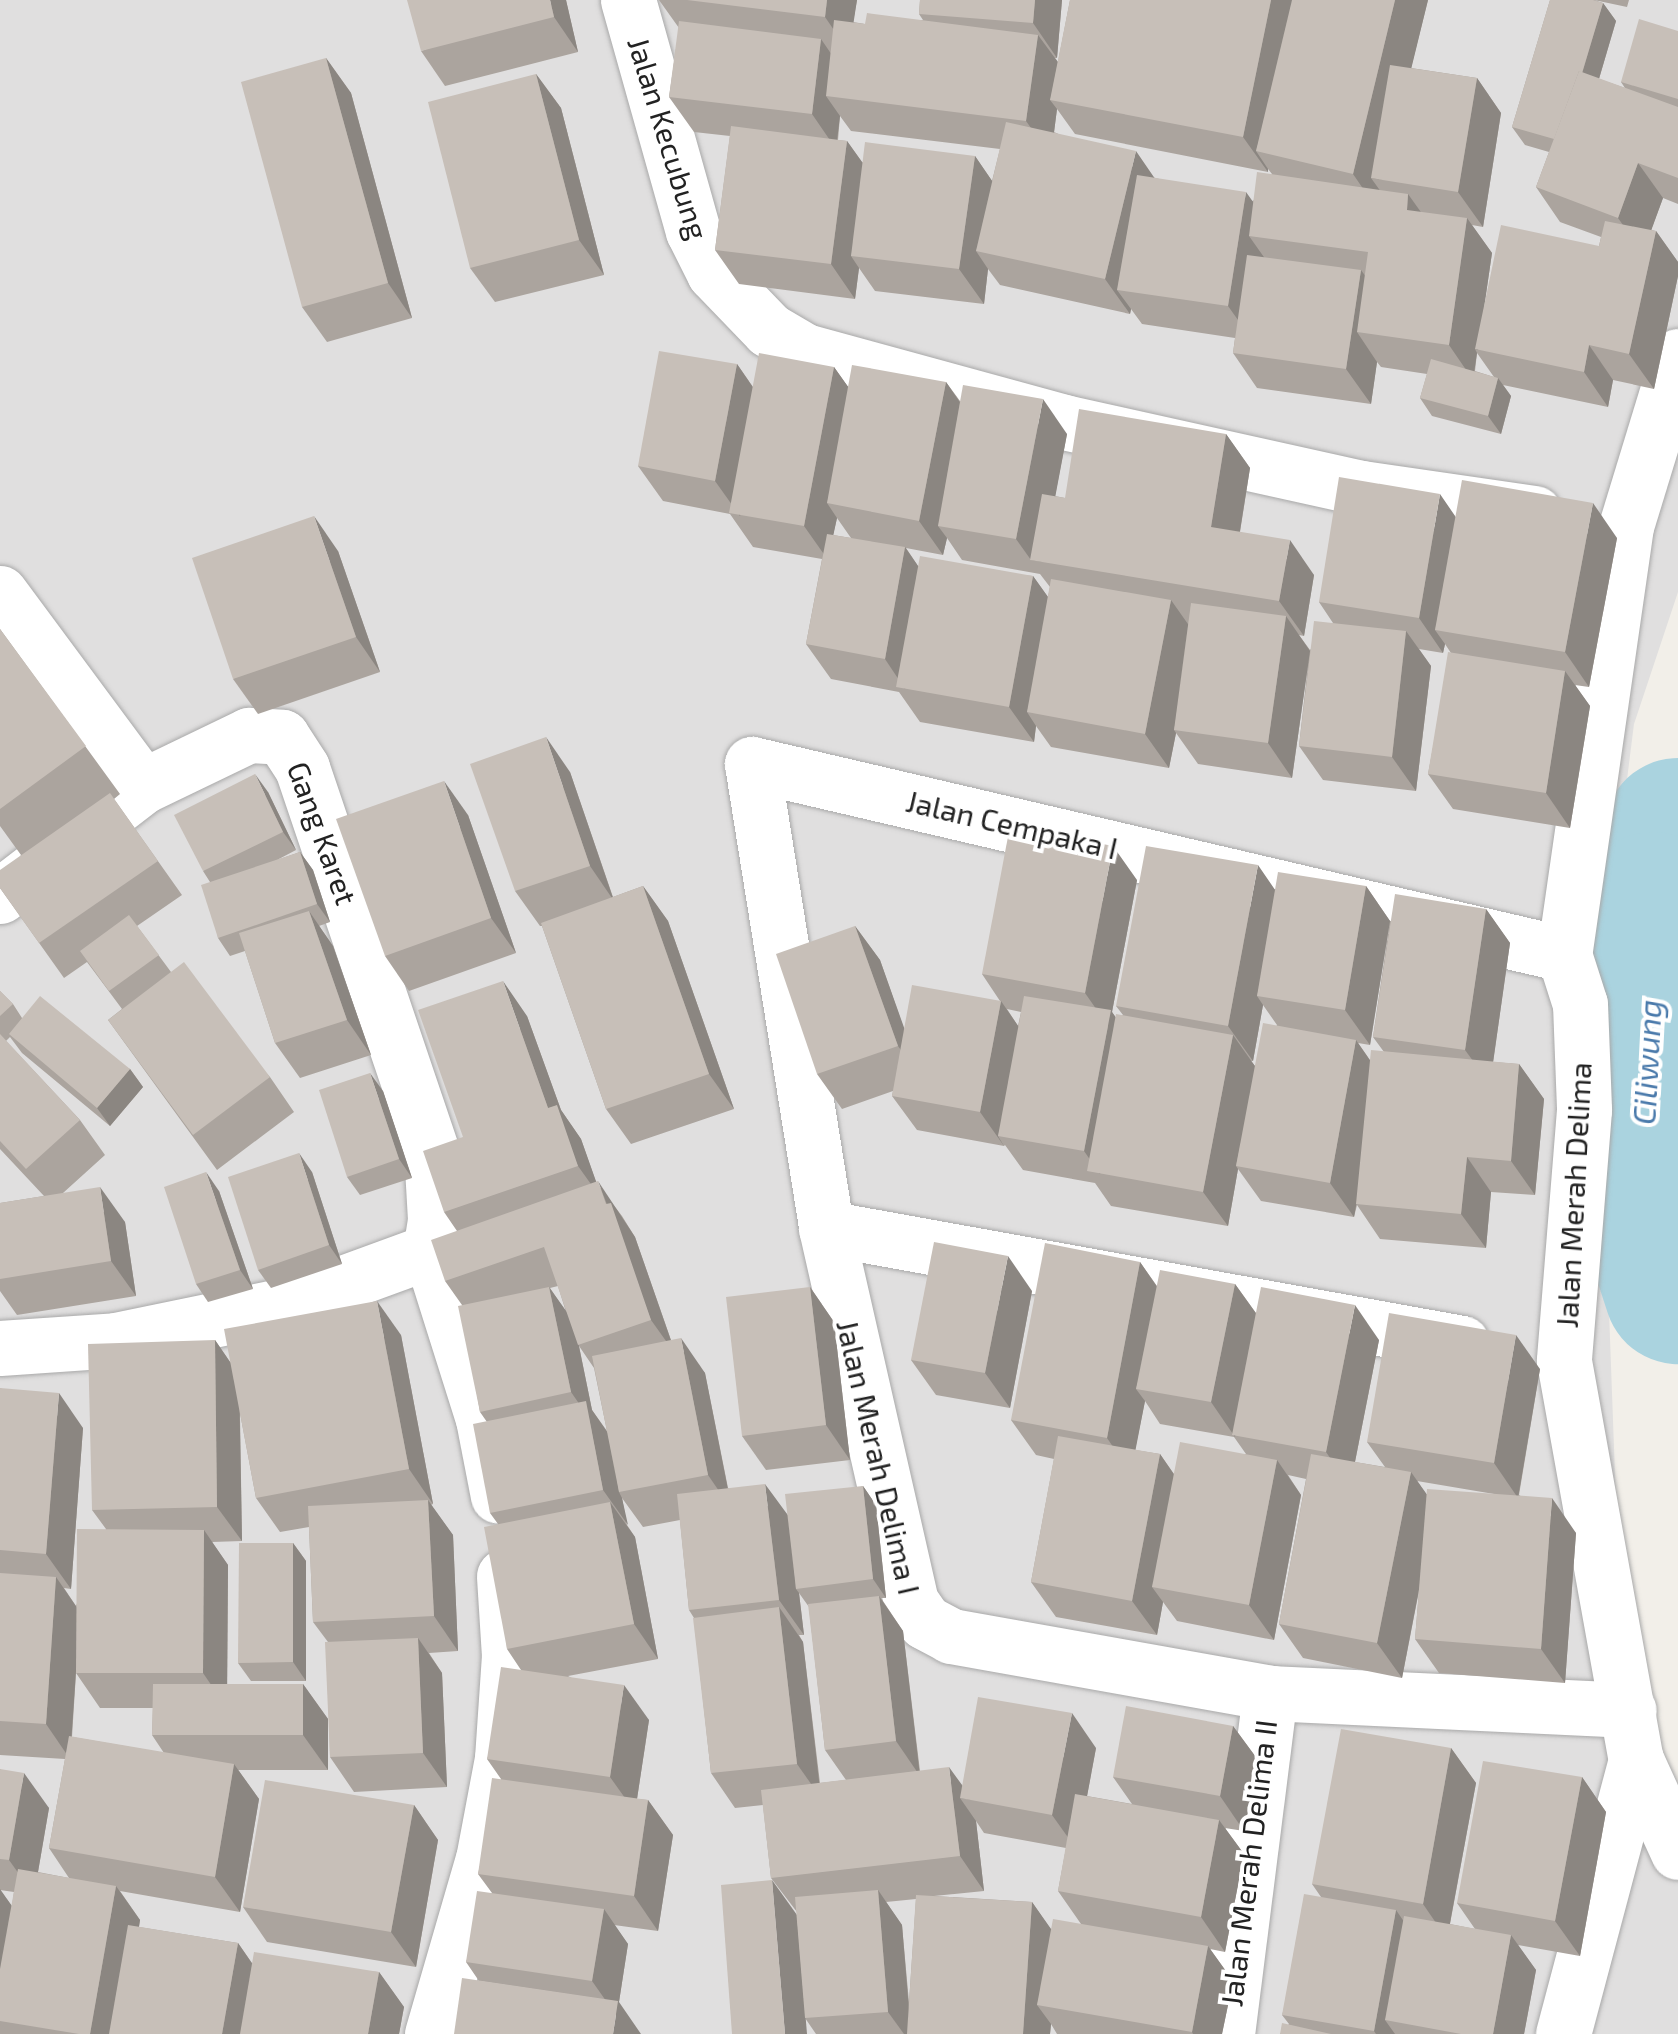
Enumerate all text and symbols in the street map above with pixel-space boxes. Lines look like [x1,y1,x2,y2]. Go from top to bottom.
street label: Jalan Kecubung [621,32,717,244]
street label: Gang Karet [281,757,365,909]
street label: Jalan Cempaka I [903,782,1121,866]
water label: Ciliwung [1624,998,1668,1126]
street label: Jalan Merah Delima [1548,1061,1598,1329]
street label: Jalan Merah Delima I [830,1316,928,1598]
street label: Jalan Merah Delima II [1213,1718,1283,2008]

